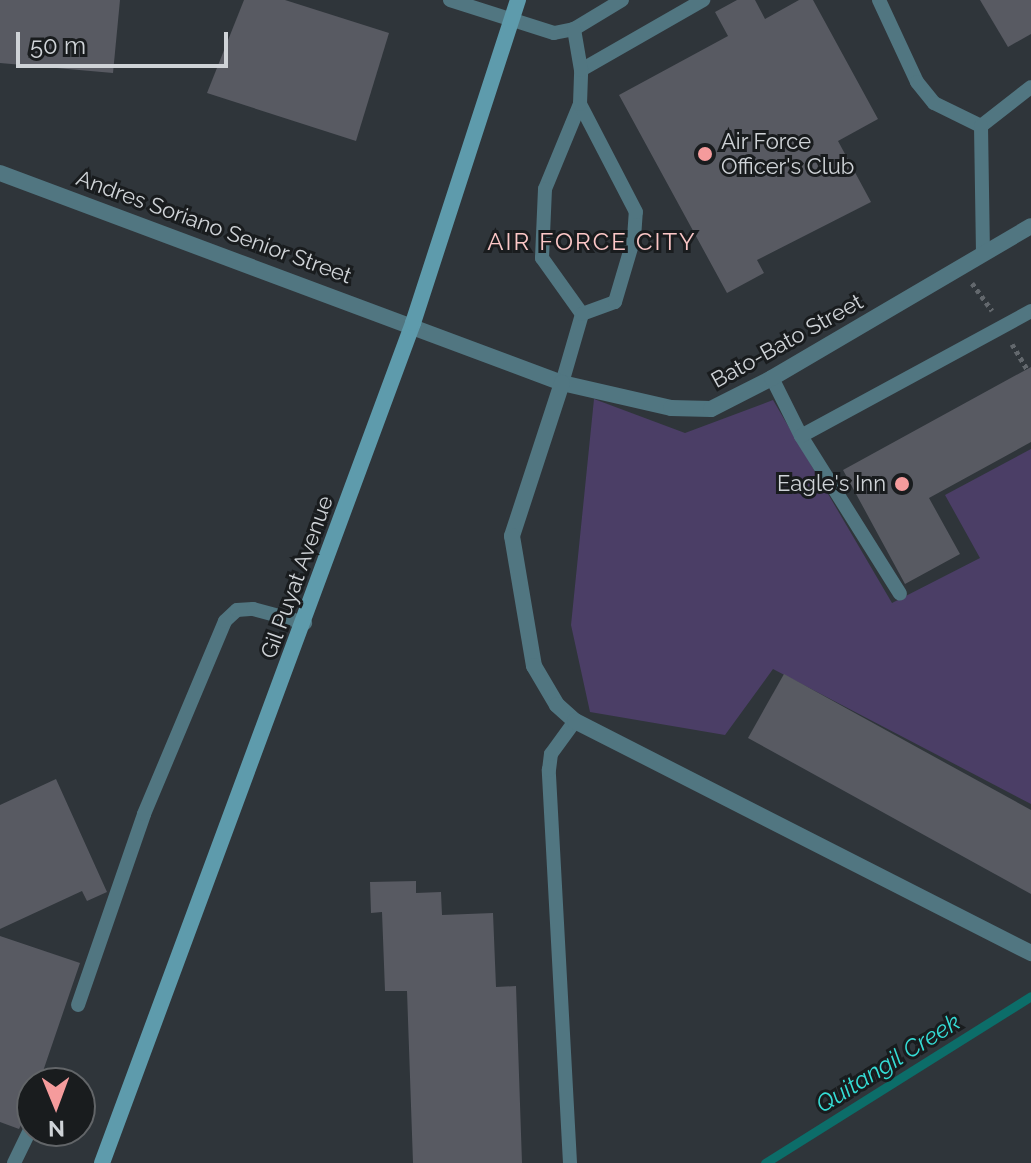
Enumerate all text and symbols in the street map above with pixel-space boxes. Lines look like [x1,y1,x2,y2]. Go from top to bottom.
scale bar [20,16,232,66]
text: 50 m [30,31,86,60]
place label: Air Force Officer's Club [721,128,854,180]
marker: Air Force Officer's Club [696,145,714,163]
street label: Andres Soriano Senior Street [72,165,356,289]
district label: AIR FORCE CITY [487,228,697,256]
street label: Bato-Bato Street [706,288,868,394]
place label: Eagle's Inn [777,471,886,497]
marker: Eagle's Inn [893,475,911,493]
street label: Gil Puyat Avenue [255,491,339,663]
water label: Quitangil Creek [810,1007,966,1119]
north arrow [16,1067,96,1147]
text: N [48,1116,65,1142]

